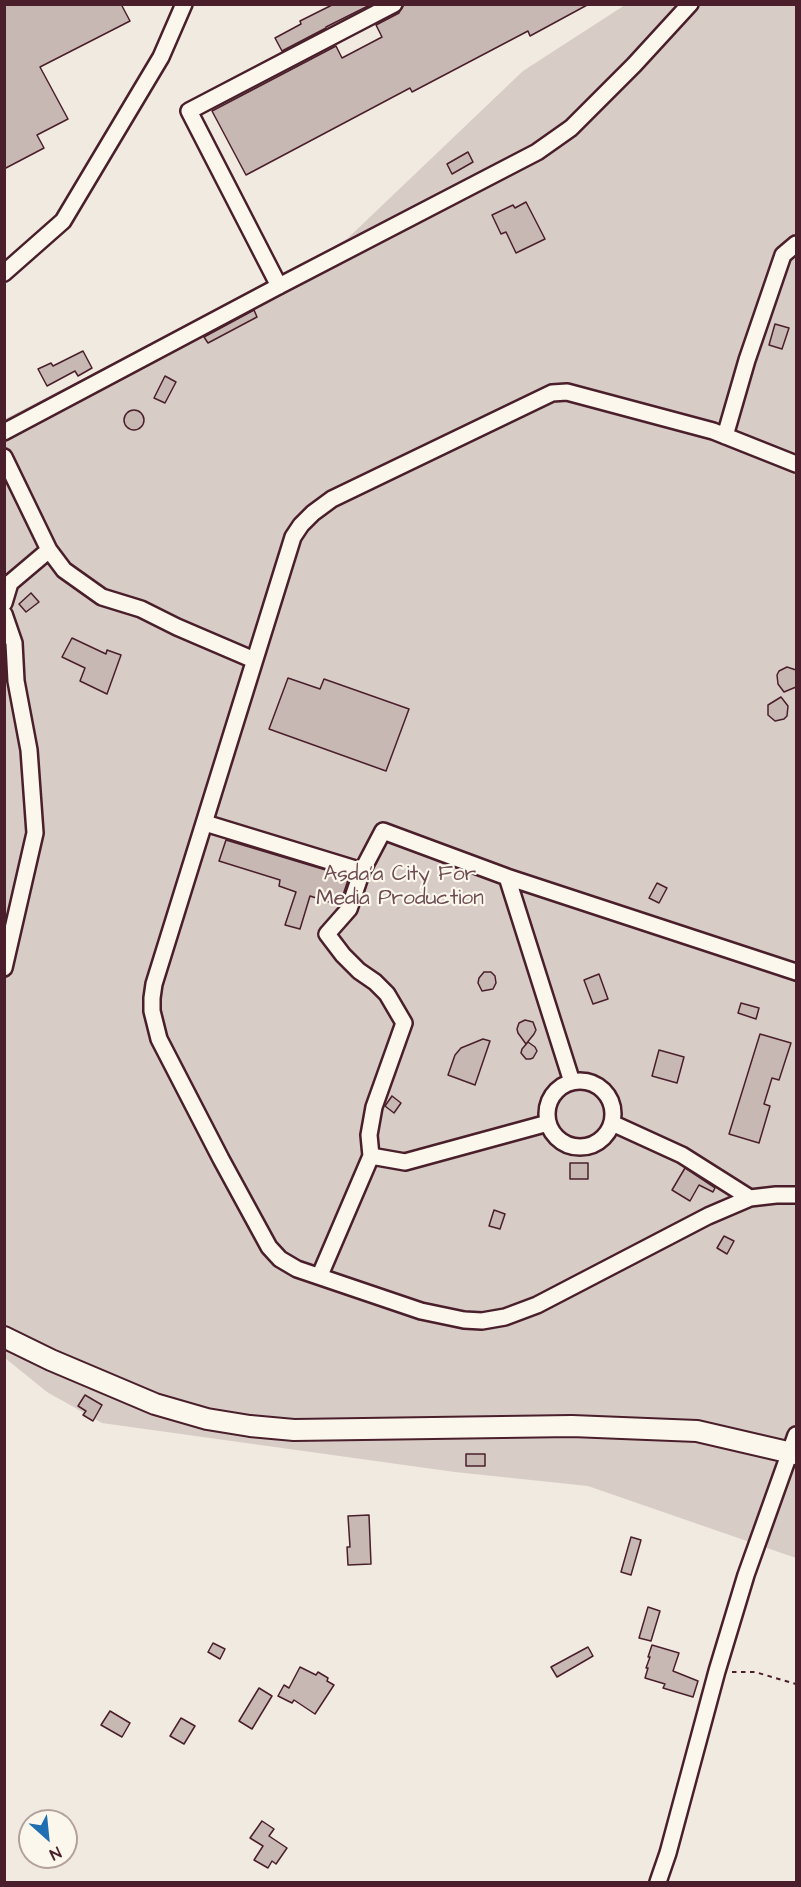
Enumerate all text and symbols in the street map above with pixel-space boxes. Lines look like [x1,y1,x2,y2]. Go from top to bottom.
park label: Asda'a City For Media Production [316,863,484,913]
north arrow [18,1809,78,1869]
text: N [46,1841,65,1865]

